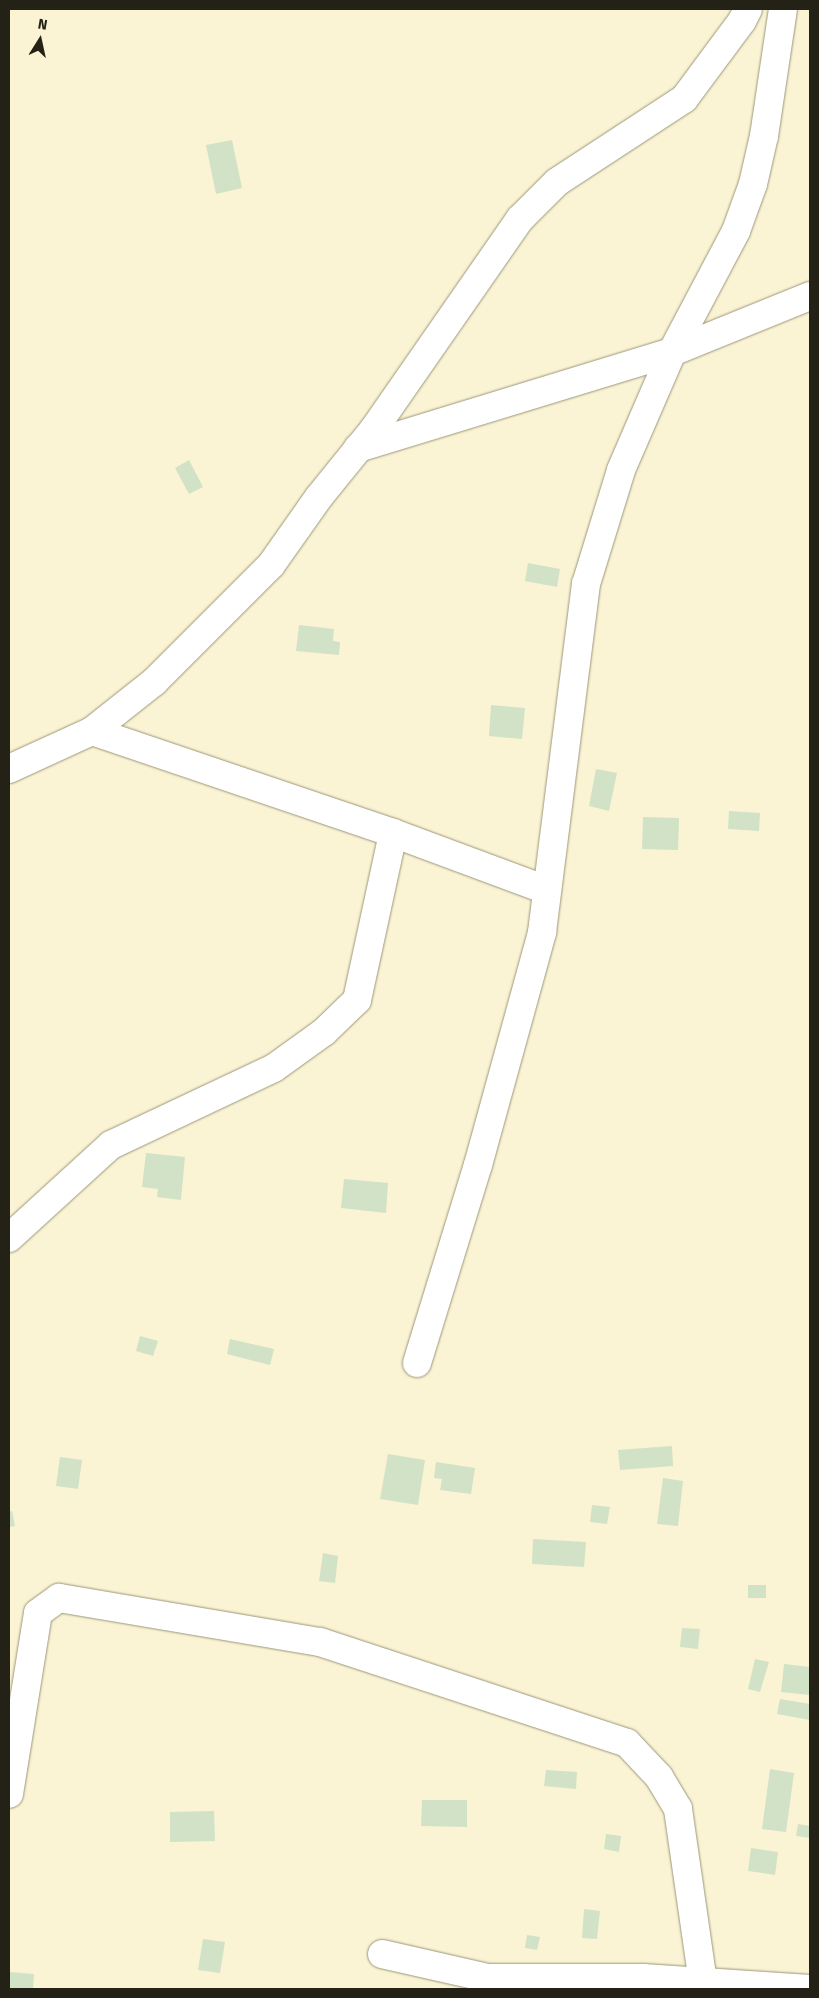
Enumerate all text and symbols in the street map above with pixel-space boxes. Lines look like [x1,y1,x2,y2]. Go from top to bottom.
north arrow [15,15,65,65]
text: N [37,16,49,34]

